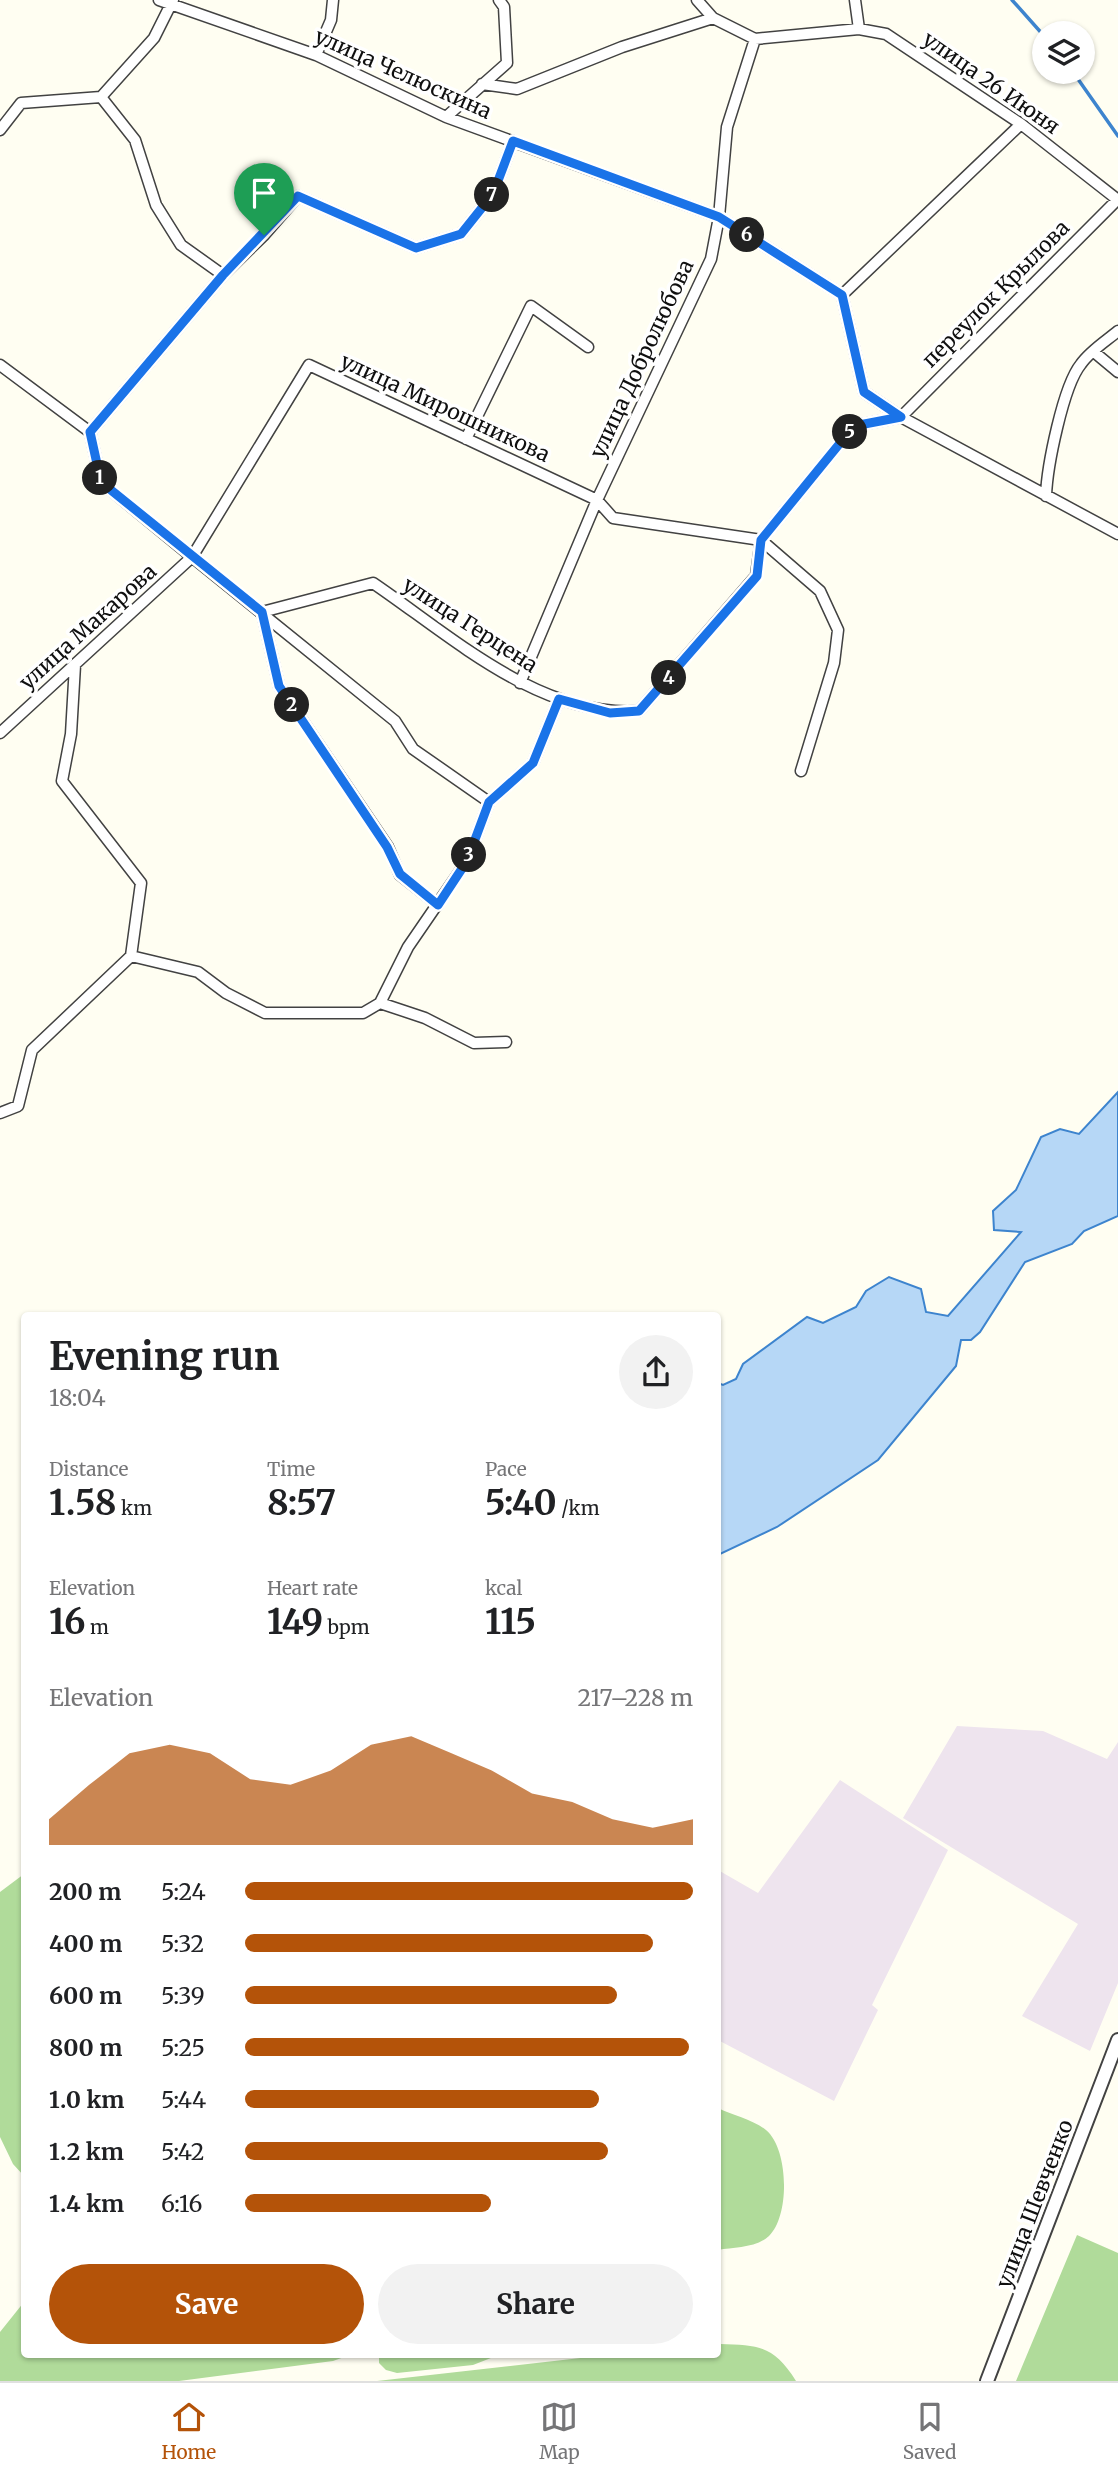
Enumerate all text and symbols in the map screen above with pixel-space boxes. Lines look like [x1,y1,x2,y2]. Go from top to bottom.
map controls [1032,21,1095,84]
button: layers [1032,21,1095,84]
street label: улица Челюскина [311,22,496,125]
street label: улица 26 Июня [917,25,1065,140]
pin [234,163,294,235]
icon: arrive [245,174,283,212]
pin: 7 [475,178,510,212]
text: 7 [486,182,497,206]
street label: переулок Крылова [916,214,1075,373]
pin: 6 [730,218,764,252]
text: 6 [741,222,752,246]
street label: улица Добролюбова [584,255,699,462]
street label: улица Мирошникова [336,347,554,468]
pin: 5 [832,414,868,450]
text: 5 [844,419,855,443]
pin: 1 [82,461,118,496]
text: 1 [95,465,104,489]
street label: улица Макарова [14,558,162,695]
street label: улица Герцена [398,571,543,678]
pin: 4 [652,660,686,696]
text: 4 [662,665,675,689]
pin: 2 [274,688,310,722]
text: 2 [286,692,297,716]
pin: 3 [452,838,486,872]
text: 3 [463,842,474,866]
text: Evening run [49,1333,280,1380]
button: share [619,1335,693,1409]
text: 18:04 [49,1383,106,1412]
text: Distance [49,1457,128,1481]
text: Time [267,1457,315,1481]
text: Pace [485,1457,527,1481]
text: 1.58 [49,1481,117,1525]
text: 8:57 [267,1481,336,1525]
text: 5:40 [485,1481,557,1525]
text: km [117,1496,152,1520]
text: /km [557,1496,600,1520]
text: Elevation [49,1576,135,1600]
text: Heart rate [267,1576,358,1600]
text: kcal [485,1576,522,1600]
text: 16 [49,1600,85,1644]
text: 149 [267,1600,323,1644]
text: 115 [485,1600,536,1644]
text: m [85,1615,109,1639]
text: bpm [323,1615,370,1639]
text: Elevation [49,1683,153,1712]
text: 217–228 m [578,1683,693,1712]
text: 200 m [49,1877,121,1906]
text: 5:24 [161,1877,206,1906]
text: 400 m [49,1929,123,1958]
text: 5:32 [161,1929,204,1958]
text: 600 m [49,1981,122,2010]
text: 5:39 [161,1981,205,2010]
text: 800 m [49,2033,122,2062]
text: 5:25 [161,2033,205,2062]
text: 1.0 km [49,2085,124,2114]
text: 5:44 [161,2085,206,2114]
street label: улица Шевченко [990,2116,1079,2292]
text: 1.2 km [49,2137,124,2166]
text: 5:42 [161,2137,204,2166]
text: 1.4 km [49,2189,124,2218]
text: 6:16 [161,2189,202,2218]
button: Save [49,2264,364,2344]
button: Share [378,2264,693,2344]
tab: Home [161,2398,216,2464]
tab: Map [539,2398,580,2464]
tab: Saved [903,2398,957,2464]

